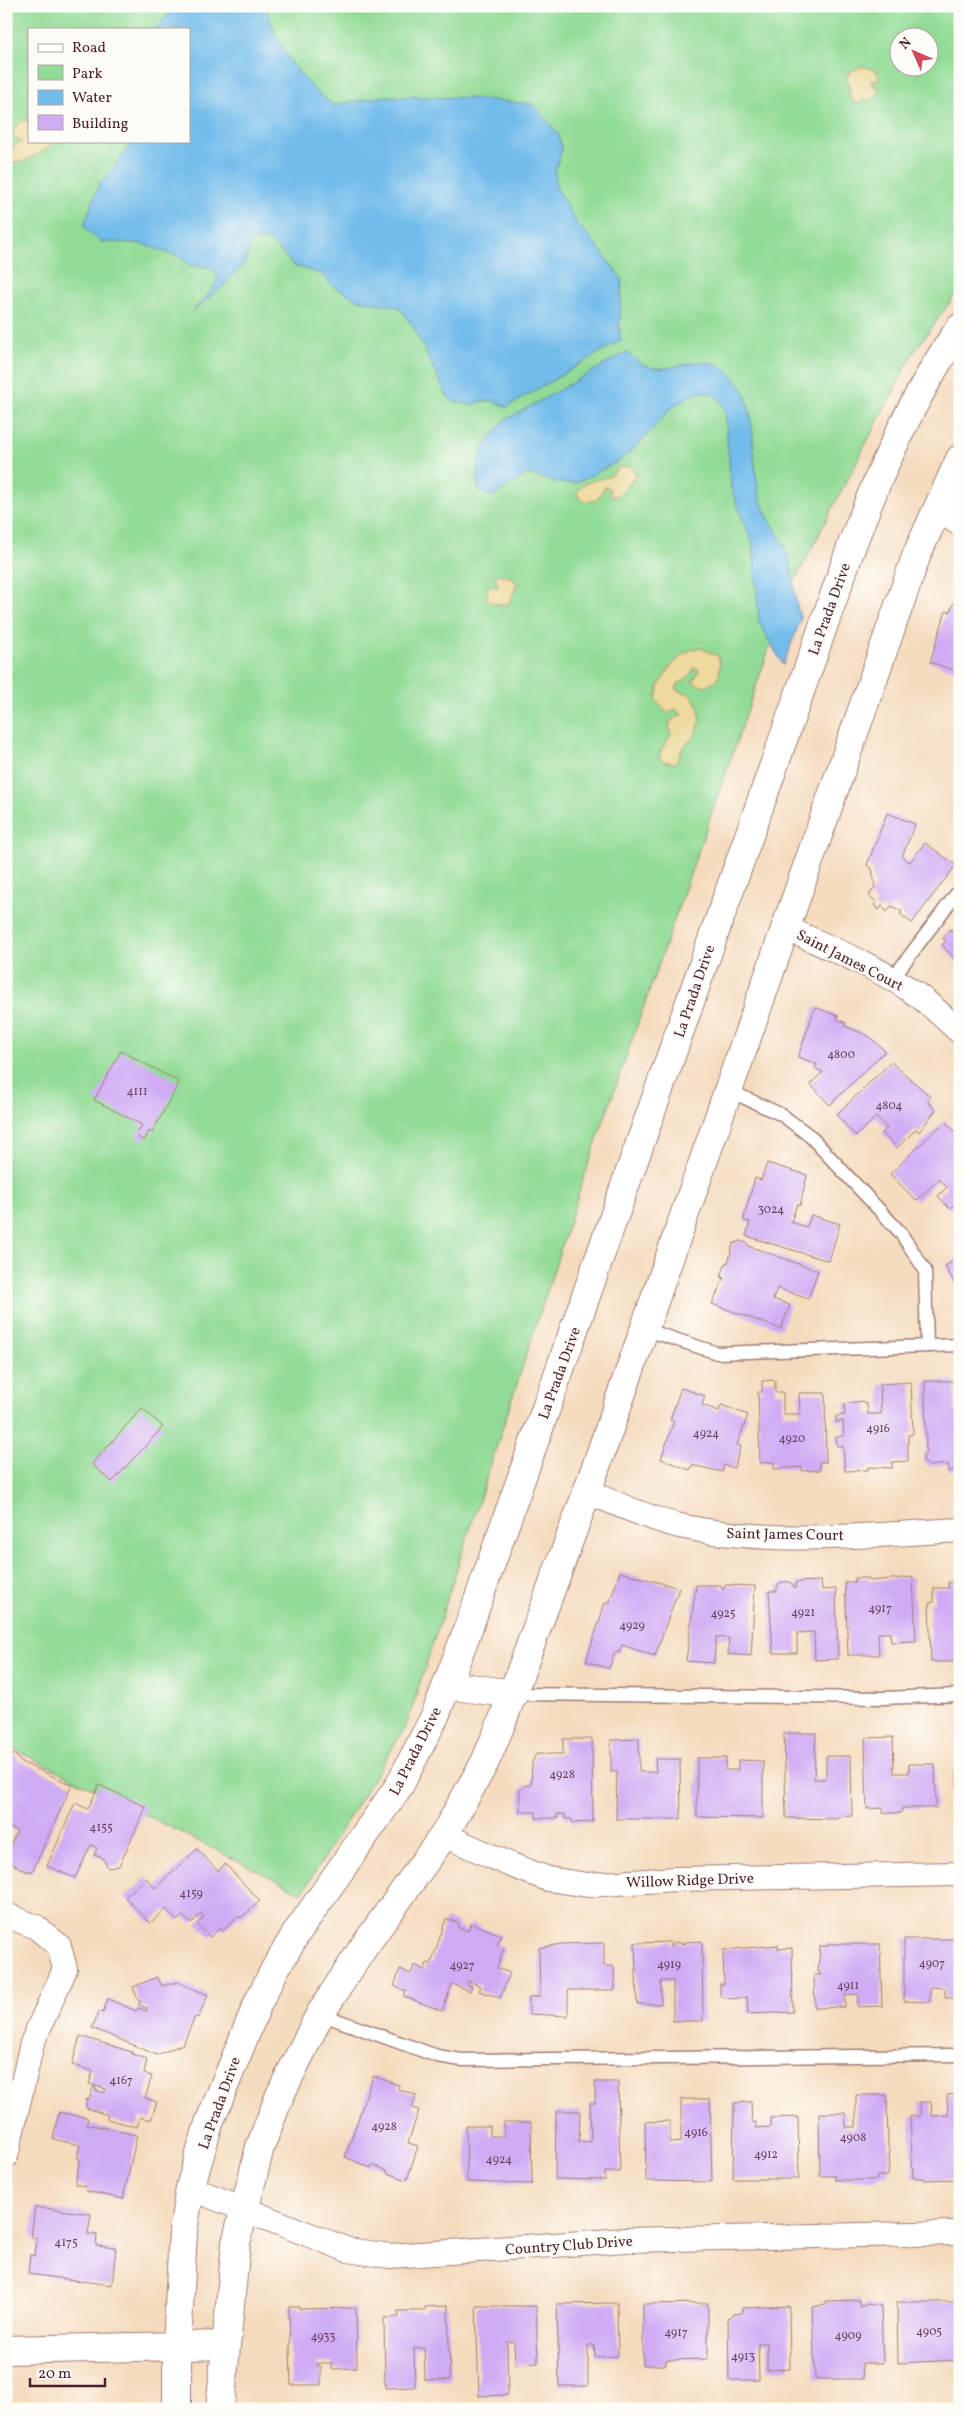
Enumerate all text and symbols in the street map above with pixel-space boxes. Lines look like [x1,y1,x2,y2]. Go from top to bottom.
legend [28,28,190,142]
north arrow [888,28,938,78]
text: N [896,34,916,54]
text: Road [72,38,106,59]
text: Park [72,64,103,85]
text: Water [72,88,112,109]
text: Building [72,114,129,135]
street label: La Prada Drive [804,560,857,659]
street label: Saint James Court [792,925,906,997]
street label: La Prada Drive [670,942,721,1041]
house number: 4800 [827,1047,855,1063]
house number: 4111 [126,1084,148,1100]
house number: 4804 [875,1098,903,1114]
house number: 3024 [758,1202,784,1218]
street label: La Prada Drive [534,1324,587,1423]
house number: 4916 [866,1421,890,1437]
house number: 4924 [693,1426,719,1442]
house number: 4920 [779,1431,805,1447]
street label: Saint James Court [726,1524,844,1547]
house number: 4917 [868,1601,892,1617]
house number: 4921 [791,1605,815,1621]
house number: 4925 [710,1606,736,1622]
house number: 4929 [619,1618,645,1634]
street label: La Prada Drive [385,1704,448,1800]
house number: 4928 [549,1767,575,1783]
house number: 4155 [89,1820,113,1836]
street label: Willow Ridge Drive [626,1869,754,1894]
house number: 4159 [179,1886,203,1902]
house number: 4907 [919,1956,945,1972]
house number: 4919 [657,1957,681,1973]
house number: 4927 [450,1958,475,1974]
house number: 4911 [837,1978,859,1994]
street label: La Prada Drive [194,2054,247,2153]
house number: 4167 [109,2073,133,2089]
house number: 4928 [371,2119,397,2135]
house number: 4916 [684,2125,708,2141]
house number: 4908 [840,2130,866,2146]
house number: 4912 [754,2147,778,2163]
house number: 4924 [486,2152,512,2168]
street label: Country Club Drive [505,2232,634,2261]
house number: 4175 [54,2235,78,2251]
house number: 4905 [916,2324,942,2340]
house number: 4917 [664,2325,688,2341]
house number: 4909 [835,2328,861,2344]
house number: 4933 [310,2329,336,2345]
house number: 4913 [731,2349,755,2365]
scale bar [30,2355,105,2387]
text: 20 m [38,2364,71,2385]

